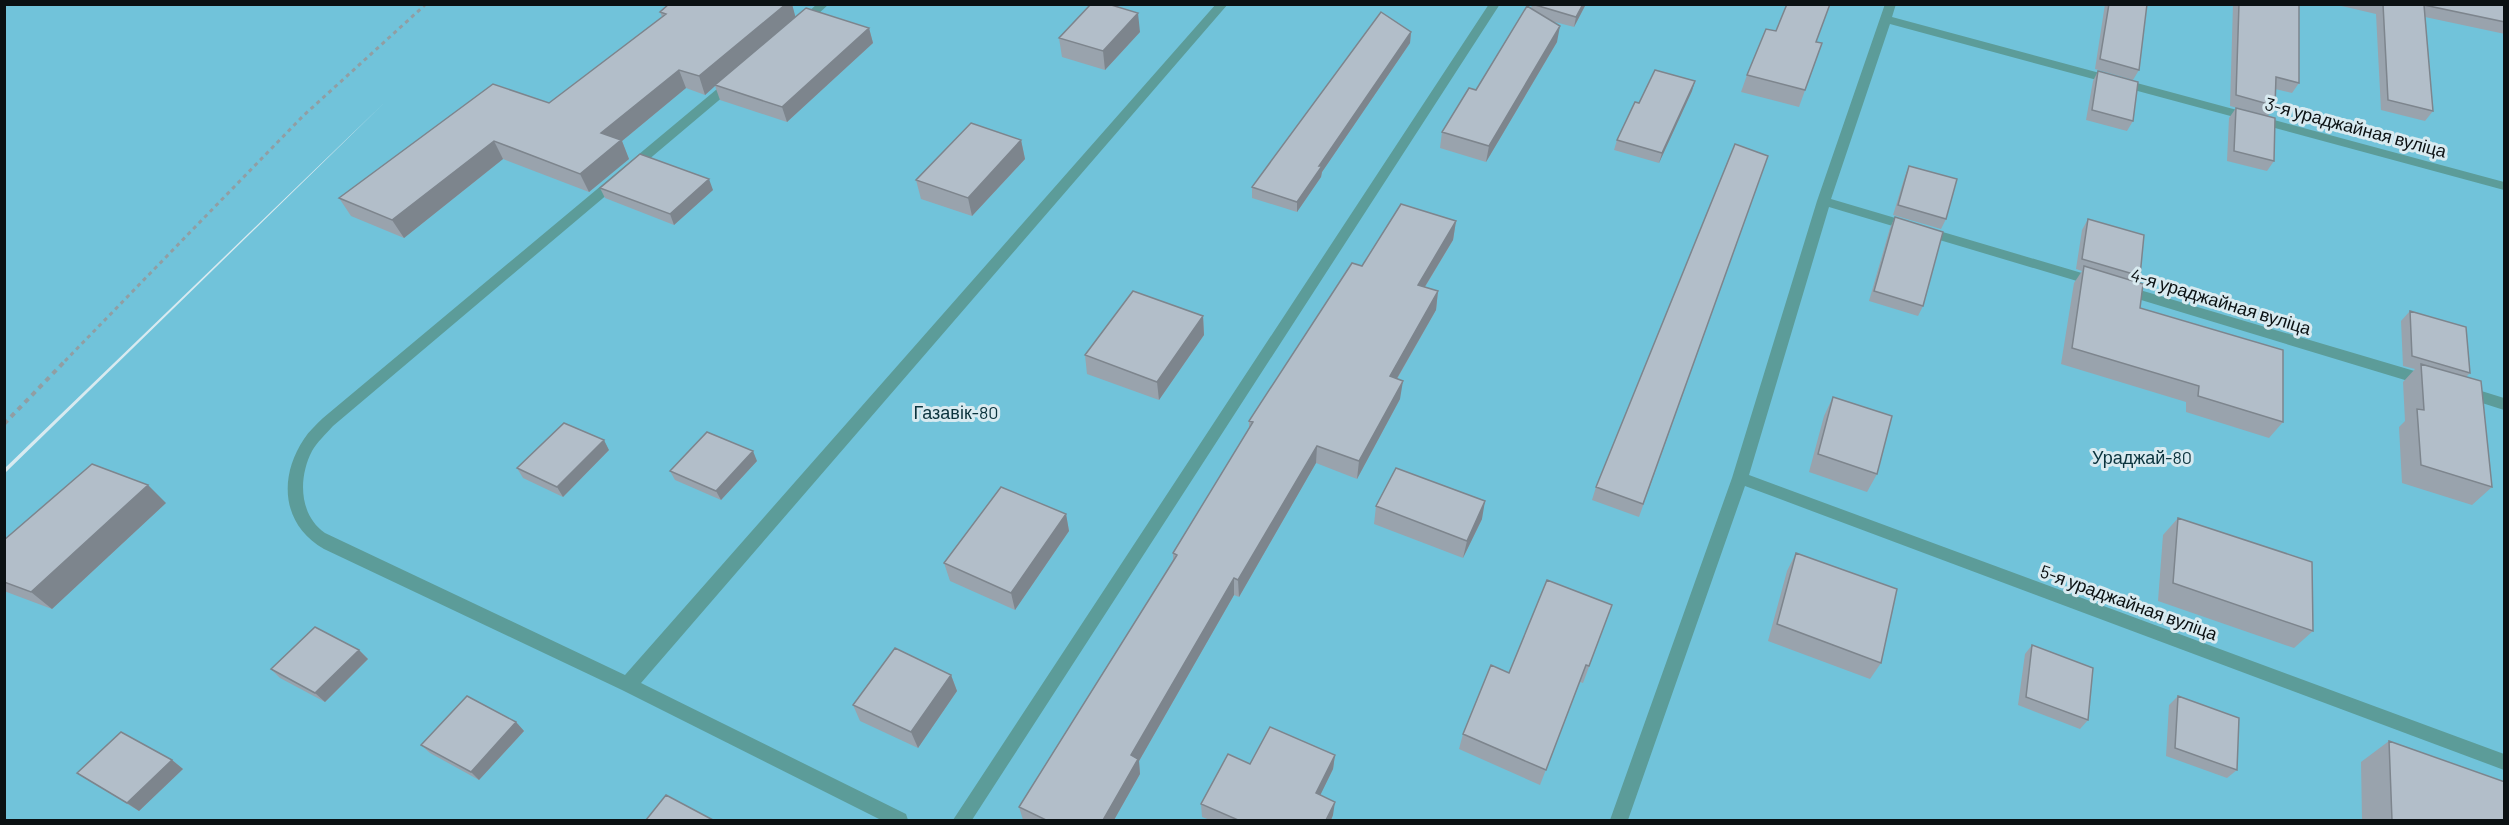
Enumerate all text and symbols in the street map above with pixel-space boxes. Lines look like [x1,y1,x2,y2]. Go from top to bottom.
street label: 3-я ураджайная вуліца [2263,92,2450,162]
street label: 4-я ураджайная вуліца [2128,263,2315,339]
park label: Газавік-80 [914,401,998,423]
park label: Ураджай-80 [2092,446,2192,468]
street label: 5-я ураджайная вуліца [2037,560,2222,645]

